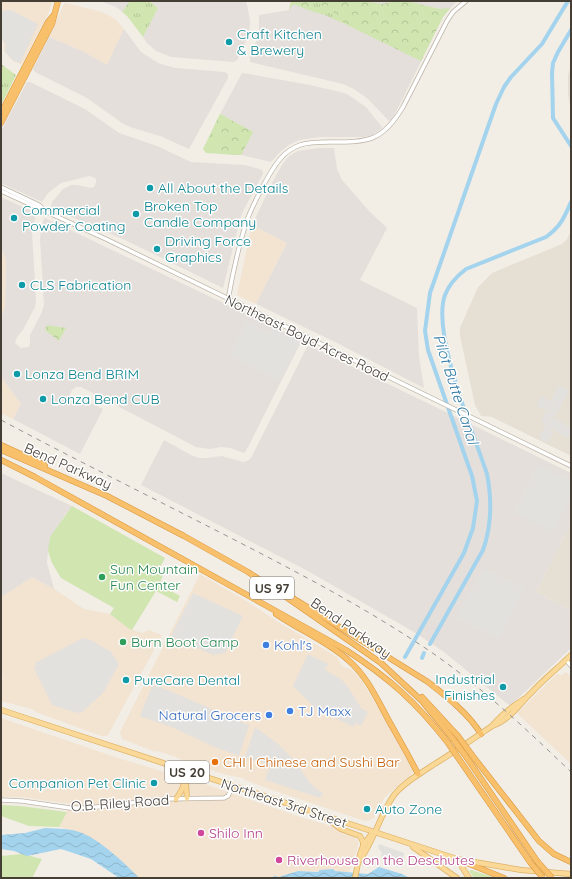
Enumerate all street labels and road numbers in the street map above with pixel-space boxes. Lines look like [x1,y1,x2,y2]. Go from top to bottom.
street label: Northeast Boyd Acres Road [222,290,392,386]
street label: Bend Parkway [21,439,115,493]
road number: US 97 [250,577,294,599]
street label: Bend Parkway [307,594,395,662]
road number: US 20 [165,761,209,783]
street label: Northeast 3rd Street [219,774,349,832]
street label: O.B. Riley Road [70,791,170,815]

